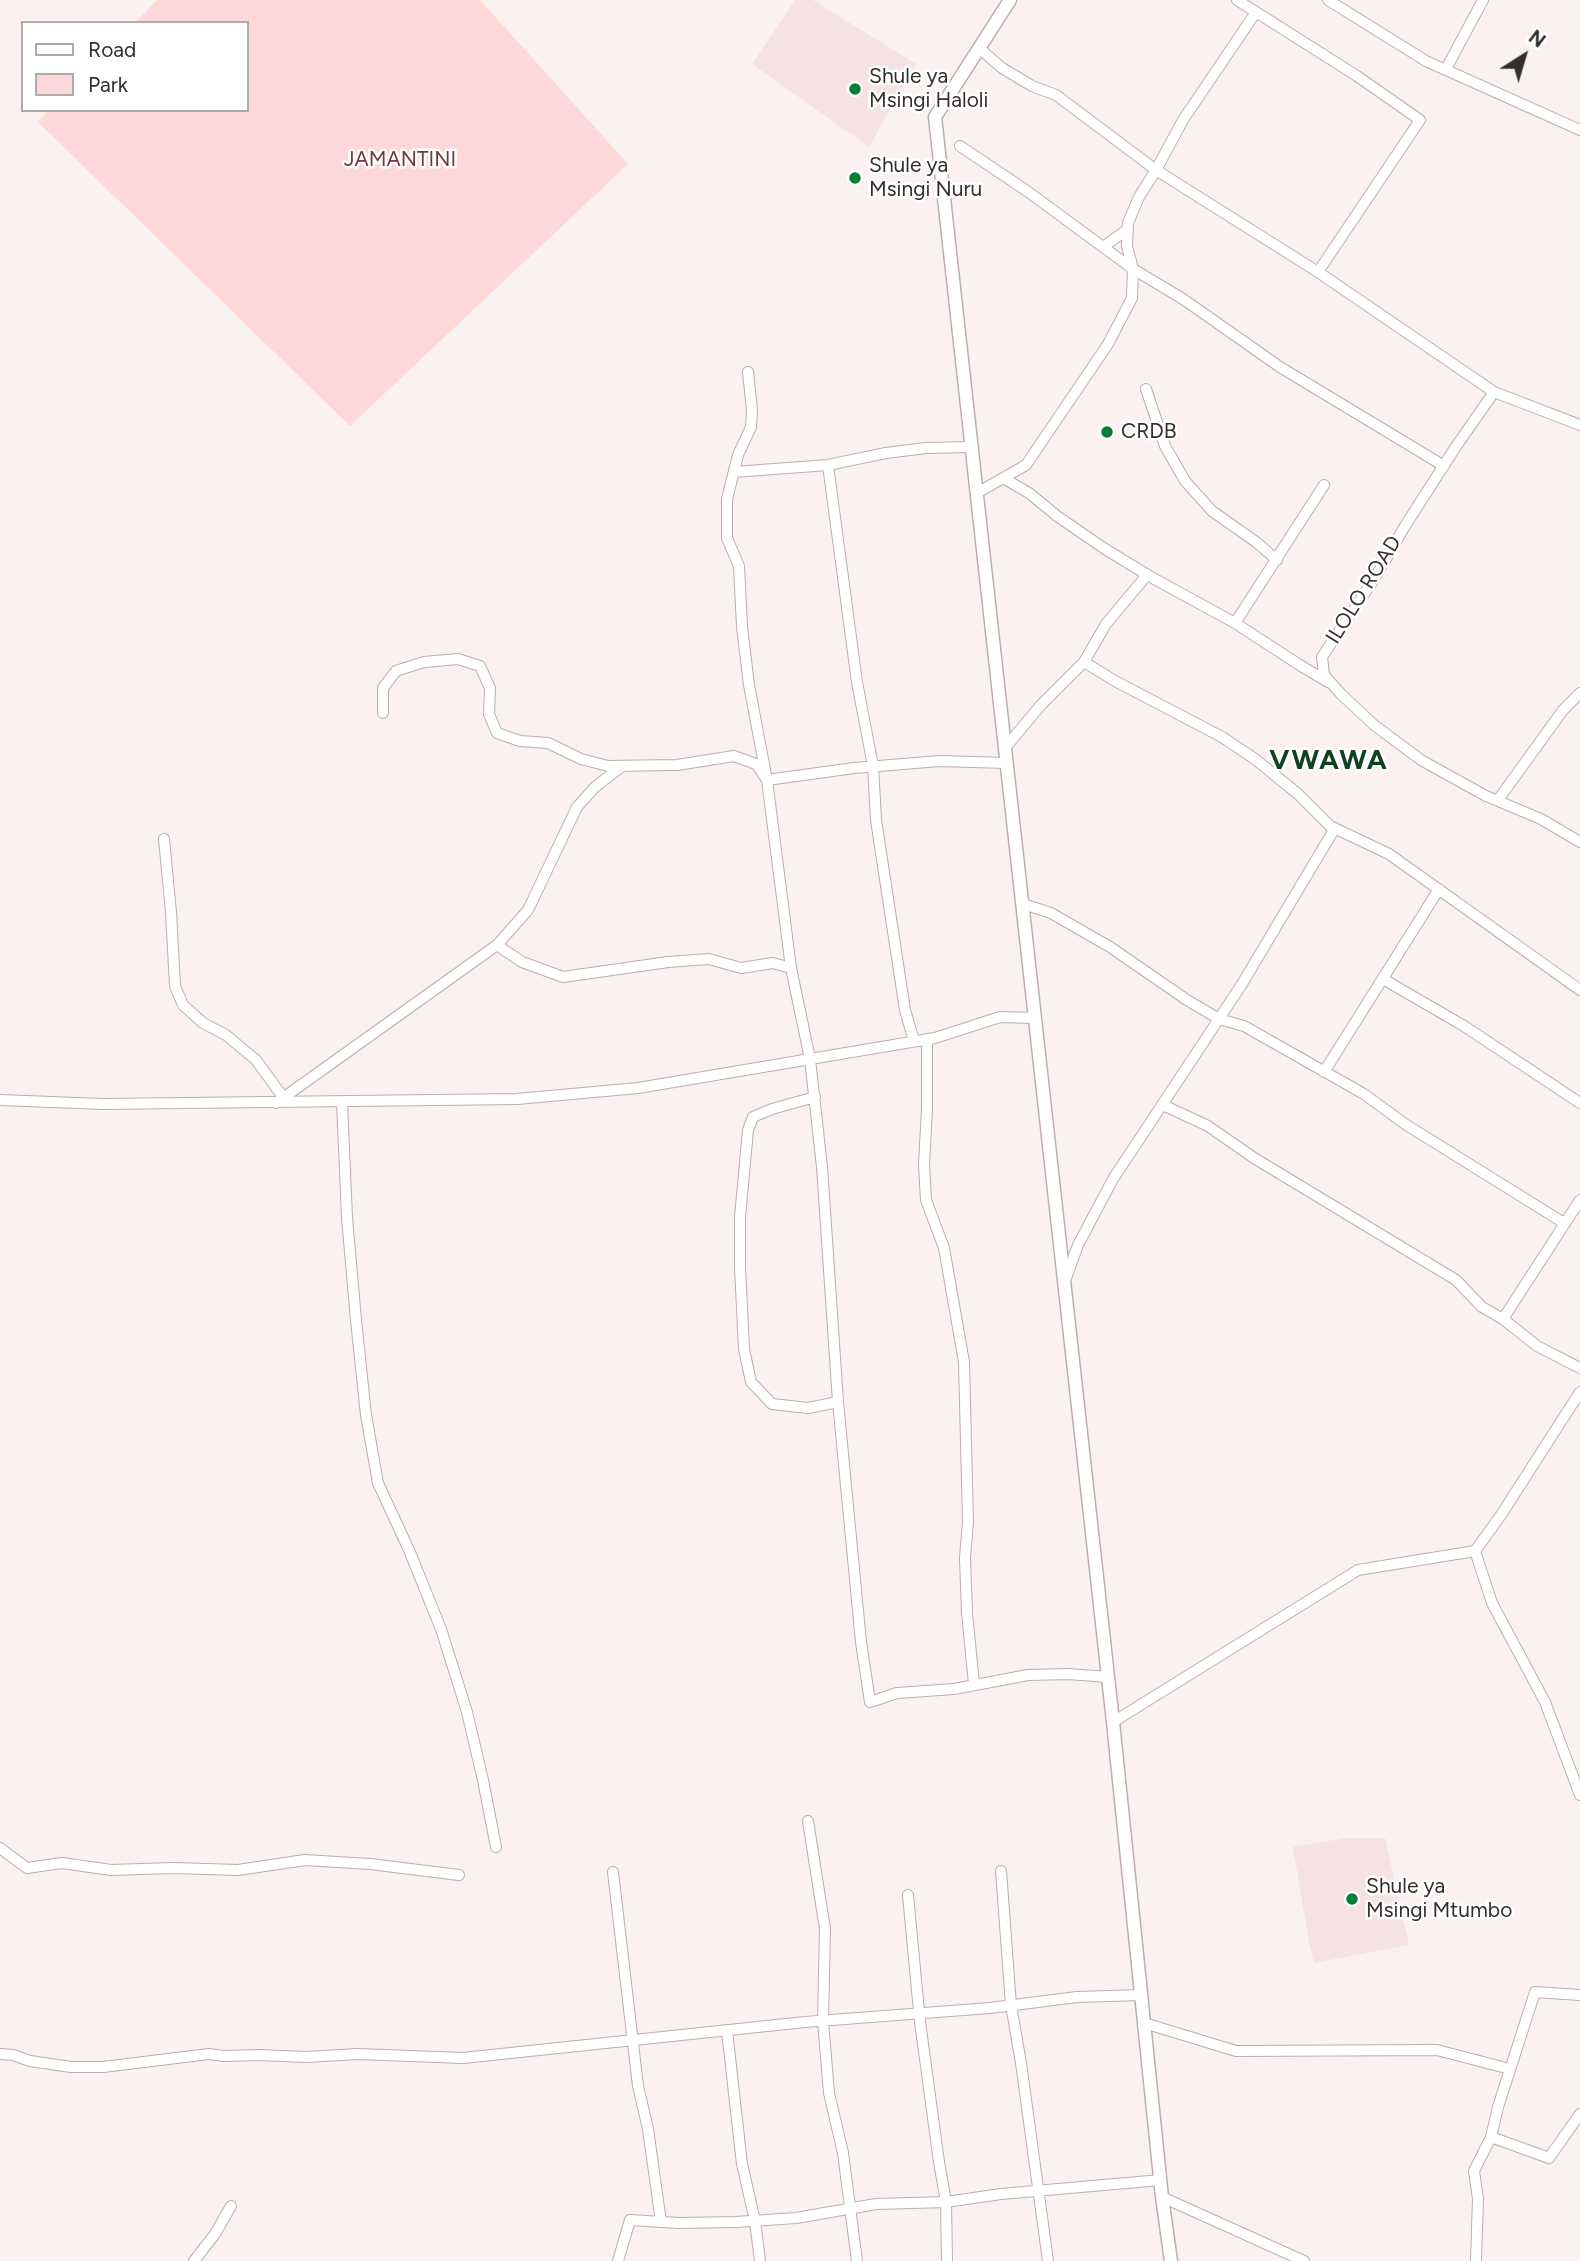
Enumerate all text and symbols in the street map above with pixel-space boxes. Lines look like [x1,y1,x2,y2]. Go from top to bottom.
legend [21,21,248,112]
north arrow [1489,21,1559,91]
text: N [1524,25,1550,52]
text: Road [88,37,136,62]
place label: Shule ya Msingi Haloli [869,64,988,114]
text: Park [88,72,128,97]
marker: Shule ya Msingi Haloli [847,81,863,97]
park label: JAMANTINI [344,147,456,173]
place label: Shule ya Msingi Nuru [869,153,982,203]
marker: Shule ya Msingi Nuru [847,170,863,186]
place label: CRDB [1121,419,1177,445]
marker: CRDB [1099,424,1115,440]
street label: ILOLO ROAD [1321,531,1407,649]
district label: VWAWA [1270,744,1388,778]
place label: Shule ya Msingi Mtumbo [1366,1874,1512,1924]
marker: Shule ya Msingi Mtumbo [1344,1891,1360,1907]

